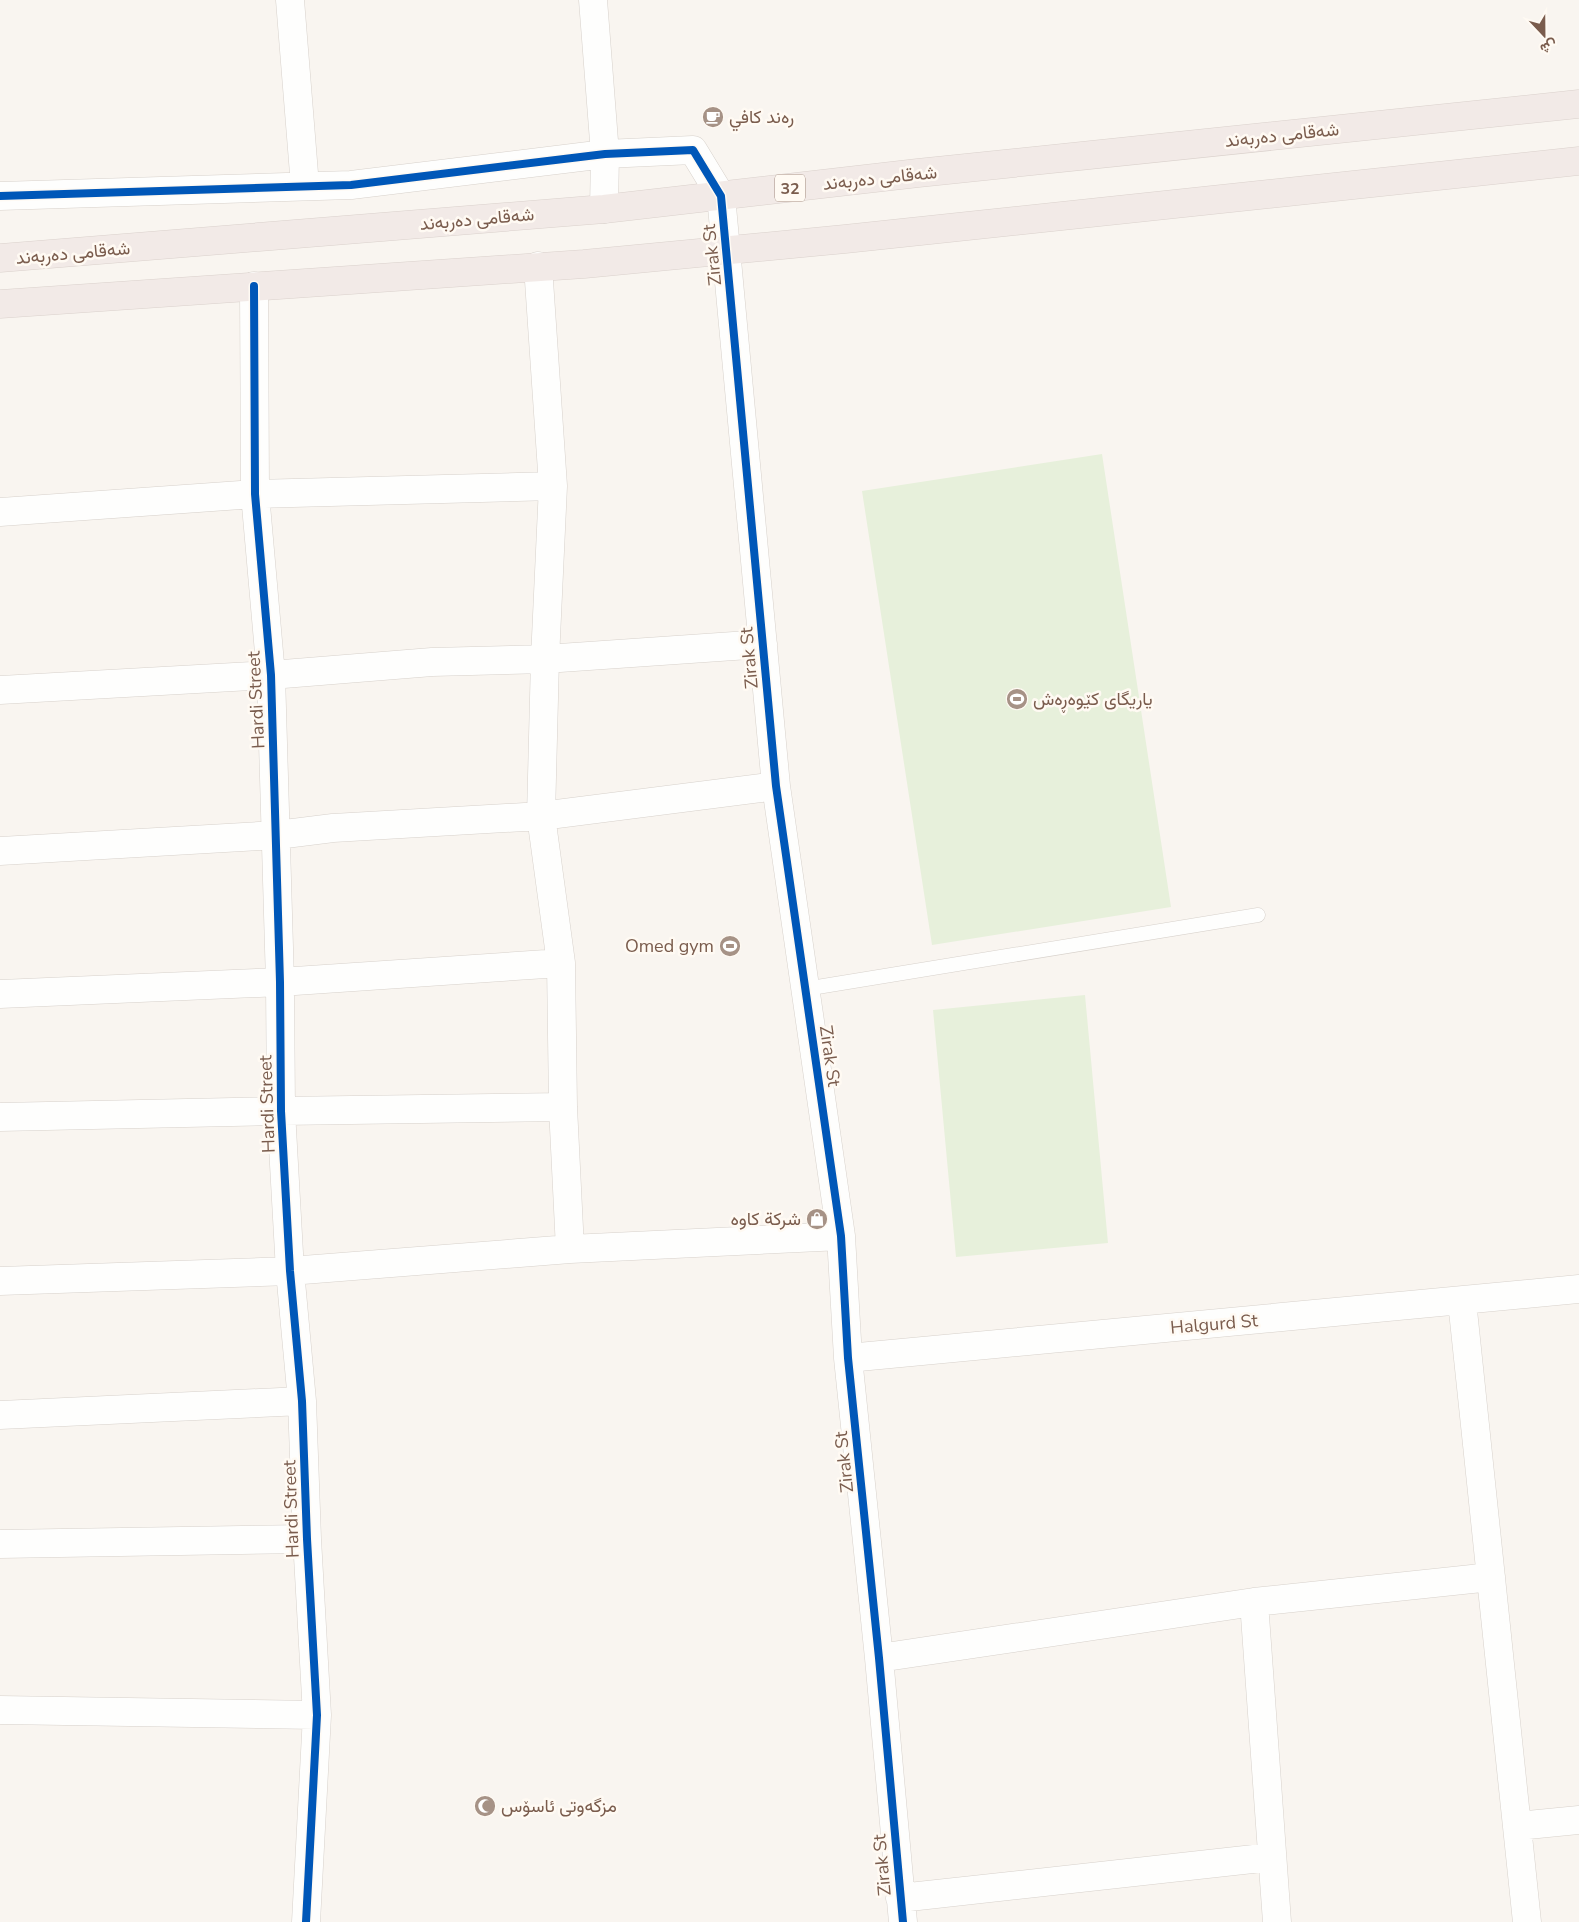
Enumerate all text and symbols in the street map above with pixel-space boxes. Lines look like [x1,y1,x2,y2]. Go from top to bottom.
north arrow [1519,10,1569,60]
text: ش [1537,35,1560,59]
cafe icon: رەند کافي [701,105,725,129]
place label: رەند کافي [729,105,794,132]
street label: شەقامی دەربەند [1224,117,1340,153]
street label: شەقامی دەربەند [822,160,938,196]
road number: 32 [775,174,805,202]
street label: شەقامی دەربەند [419,202,535,236]
street label: Zirak St [697,222,727,287]
street label: شەقامی دەربەند [15,236,131,270]
street label: Zirak St [734,626,764,690]
street label: Hardi Street [241,650,271,750]
sports icon: یاریگای کێوەڕەش [1005,687,1029,711]
place label: یاریگای کێوەڕەش [1033,687,1153,713]
place label: Omed gym [625,934,714,958]
sports icon: Omed gym [718,934,742,958]
street label: Zirak St [814,1024,846,1089]
street label: Hardi Street [253,1054,281,1153]
place label: شركة كاوه [730,1207,801,1231]
shop icon: شركة كاوه [805,1207,829,1231]
street label: Halgurd St [1169,1308,1260,1340]
street label: Zirak St [829,1429,859,1494]
street label: Hardi Street [277,1459,305,1558]
mosque icon: مزگەوتی ئاسۆس [473,1794,497,1818]
place label: مزگەوتی ئاسۆس [501,1794,617,1818]
street label: Zirak St [867,1833,897,1897]

